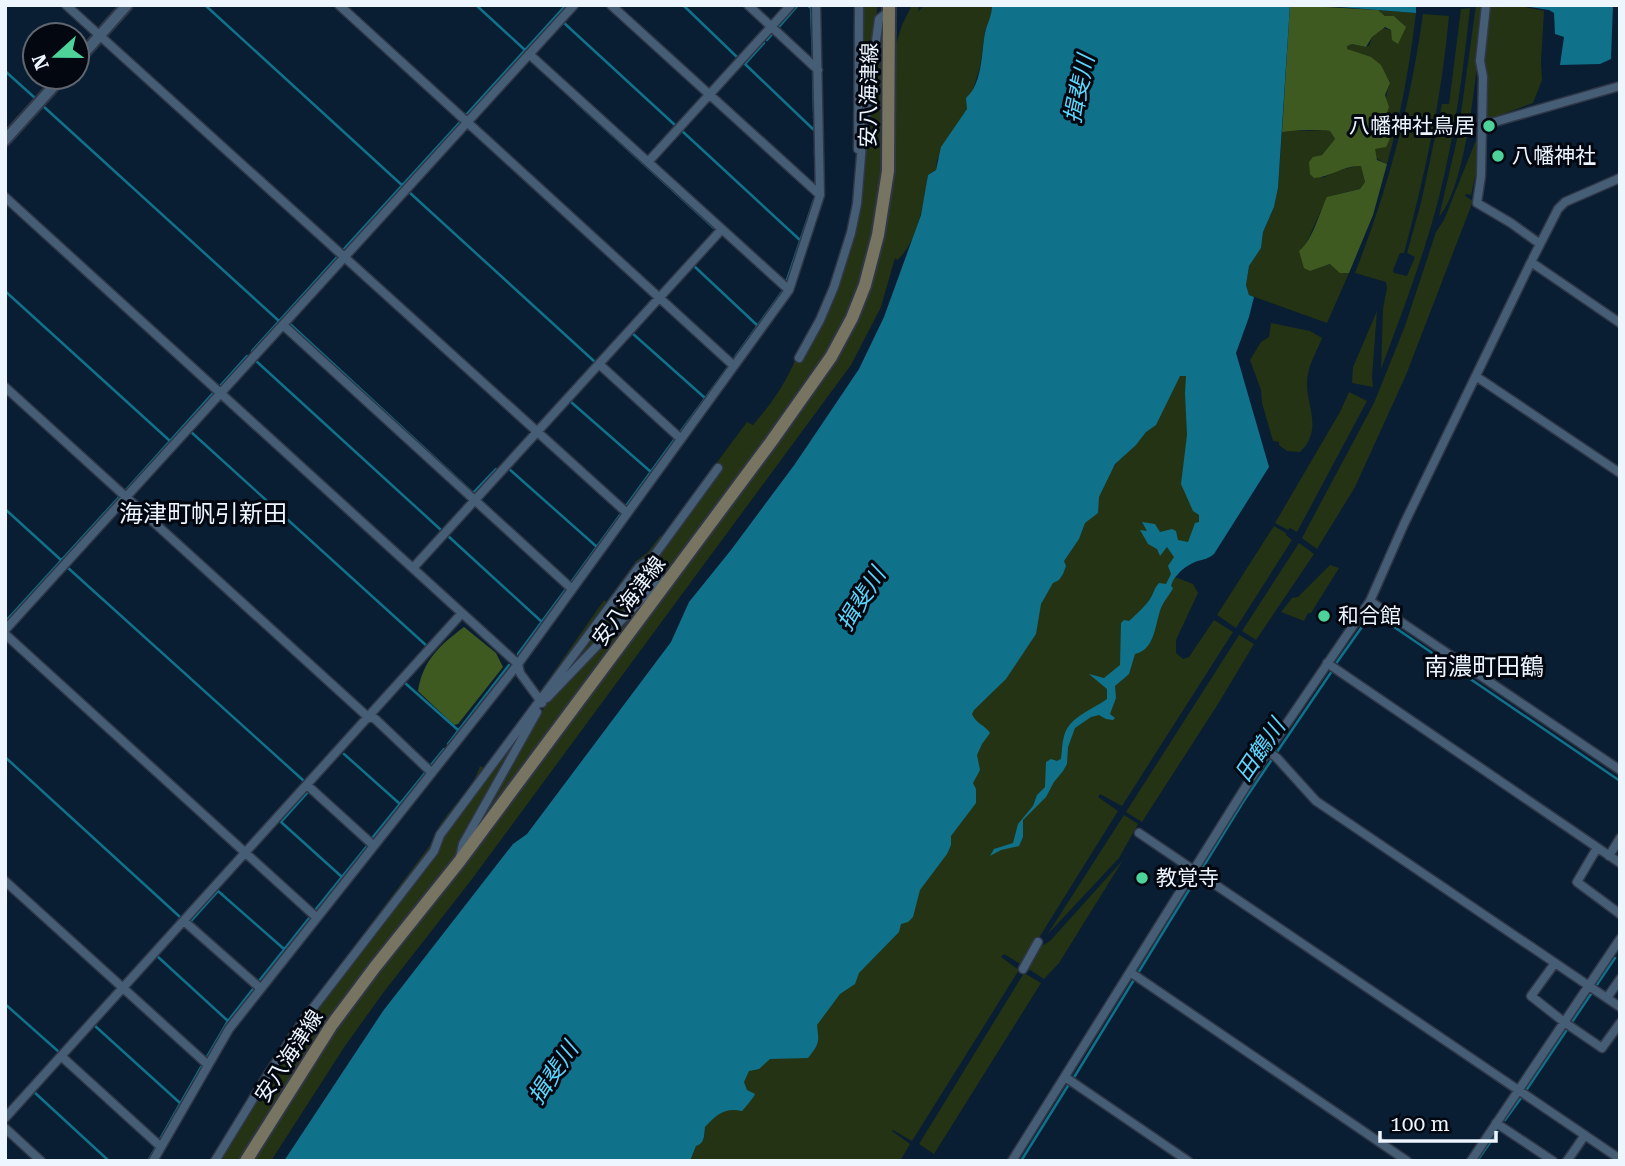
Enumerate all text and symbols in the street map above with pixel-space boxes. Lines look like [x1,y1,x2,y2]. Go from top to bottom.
north arrow [21,21,91,91]
street label: 安八海津線 [856,42,882,148]
water label: 揖斐川 [1059,50,1100,126]
text: N [27,51,54,73]
place label: 八幡神社鳥居 [1349,114,1475,138]
marker: 八幡神社鳥居 [1481,118,1497,134]
place label: 八幡神社 [1512,144,1596,168]
marker: 八幡神社 [1490,148,1506,164]
district label: 海津町帆引新田 [119,500,287,528]
street label: 安八海津線 [588,552,670,650]
water label: 揖斐川 [832,560,893,636]
place label: 和合館 [1338,604,1401,628]
marker: 和合館 [1316,608,1332,624]
district label: 南濃町田鶴 [1424,653,1544,681]
water label: 田鶴川 [1230,712,1293,786]
place label: 教覚寺 [1156,866,1219,890]
marker: 教覚寺 [1134,870,1150,886]
street label: 安八海津線 [250,1005,328,1107]
water label: 揖斐川 [523,1035,586,1109]
scale bar [1380,1100,1496,1144]
text: 100 m [1390,1112,1450,1136]

